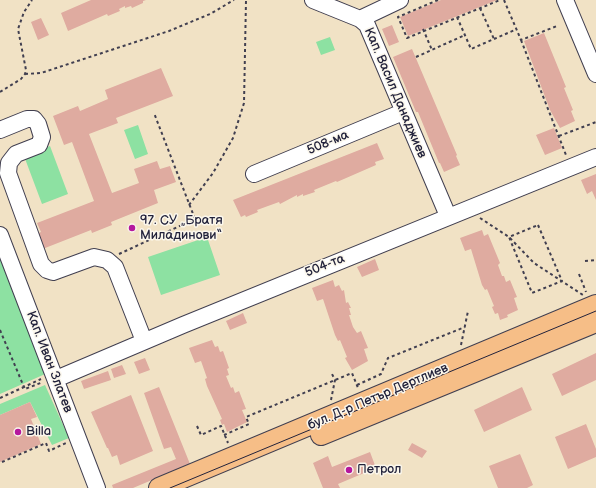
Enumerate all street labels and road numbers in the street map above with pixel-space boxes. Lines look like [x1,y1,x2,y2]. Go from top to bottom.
street label: Кап. Васил Данаджиев [360,25,430,161]
street label: 508-ма [305,127,351,159]
street label: 504-та [303,251,347,281]
street label: Кап. Иван Златев [22,309,76,415]
street label: бул. Д-р Петър Дертлиев [306,360,450,434]

